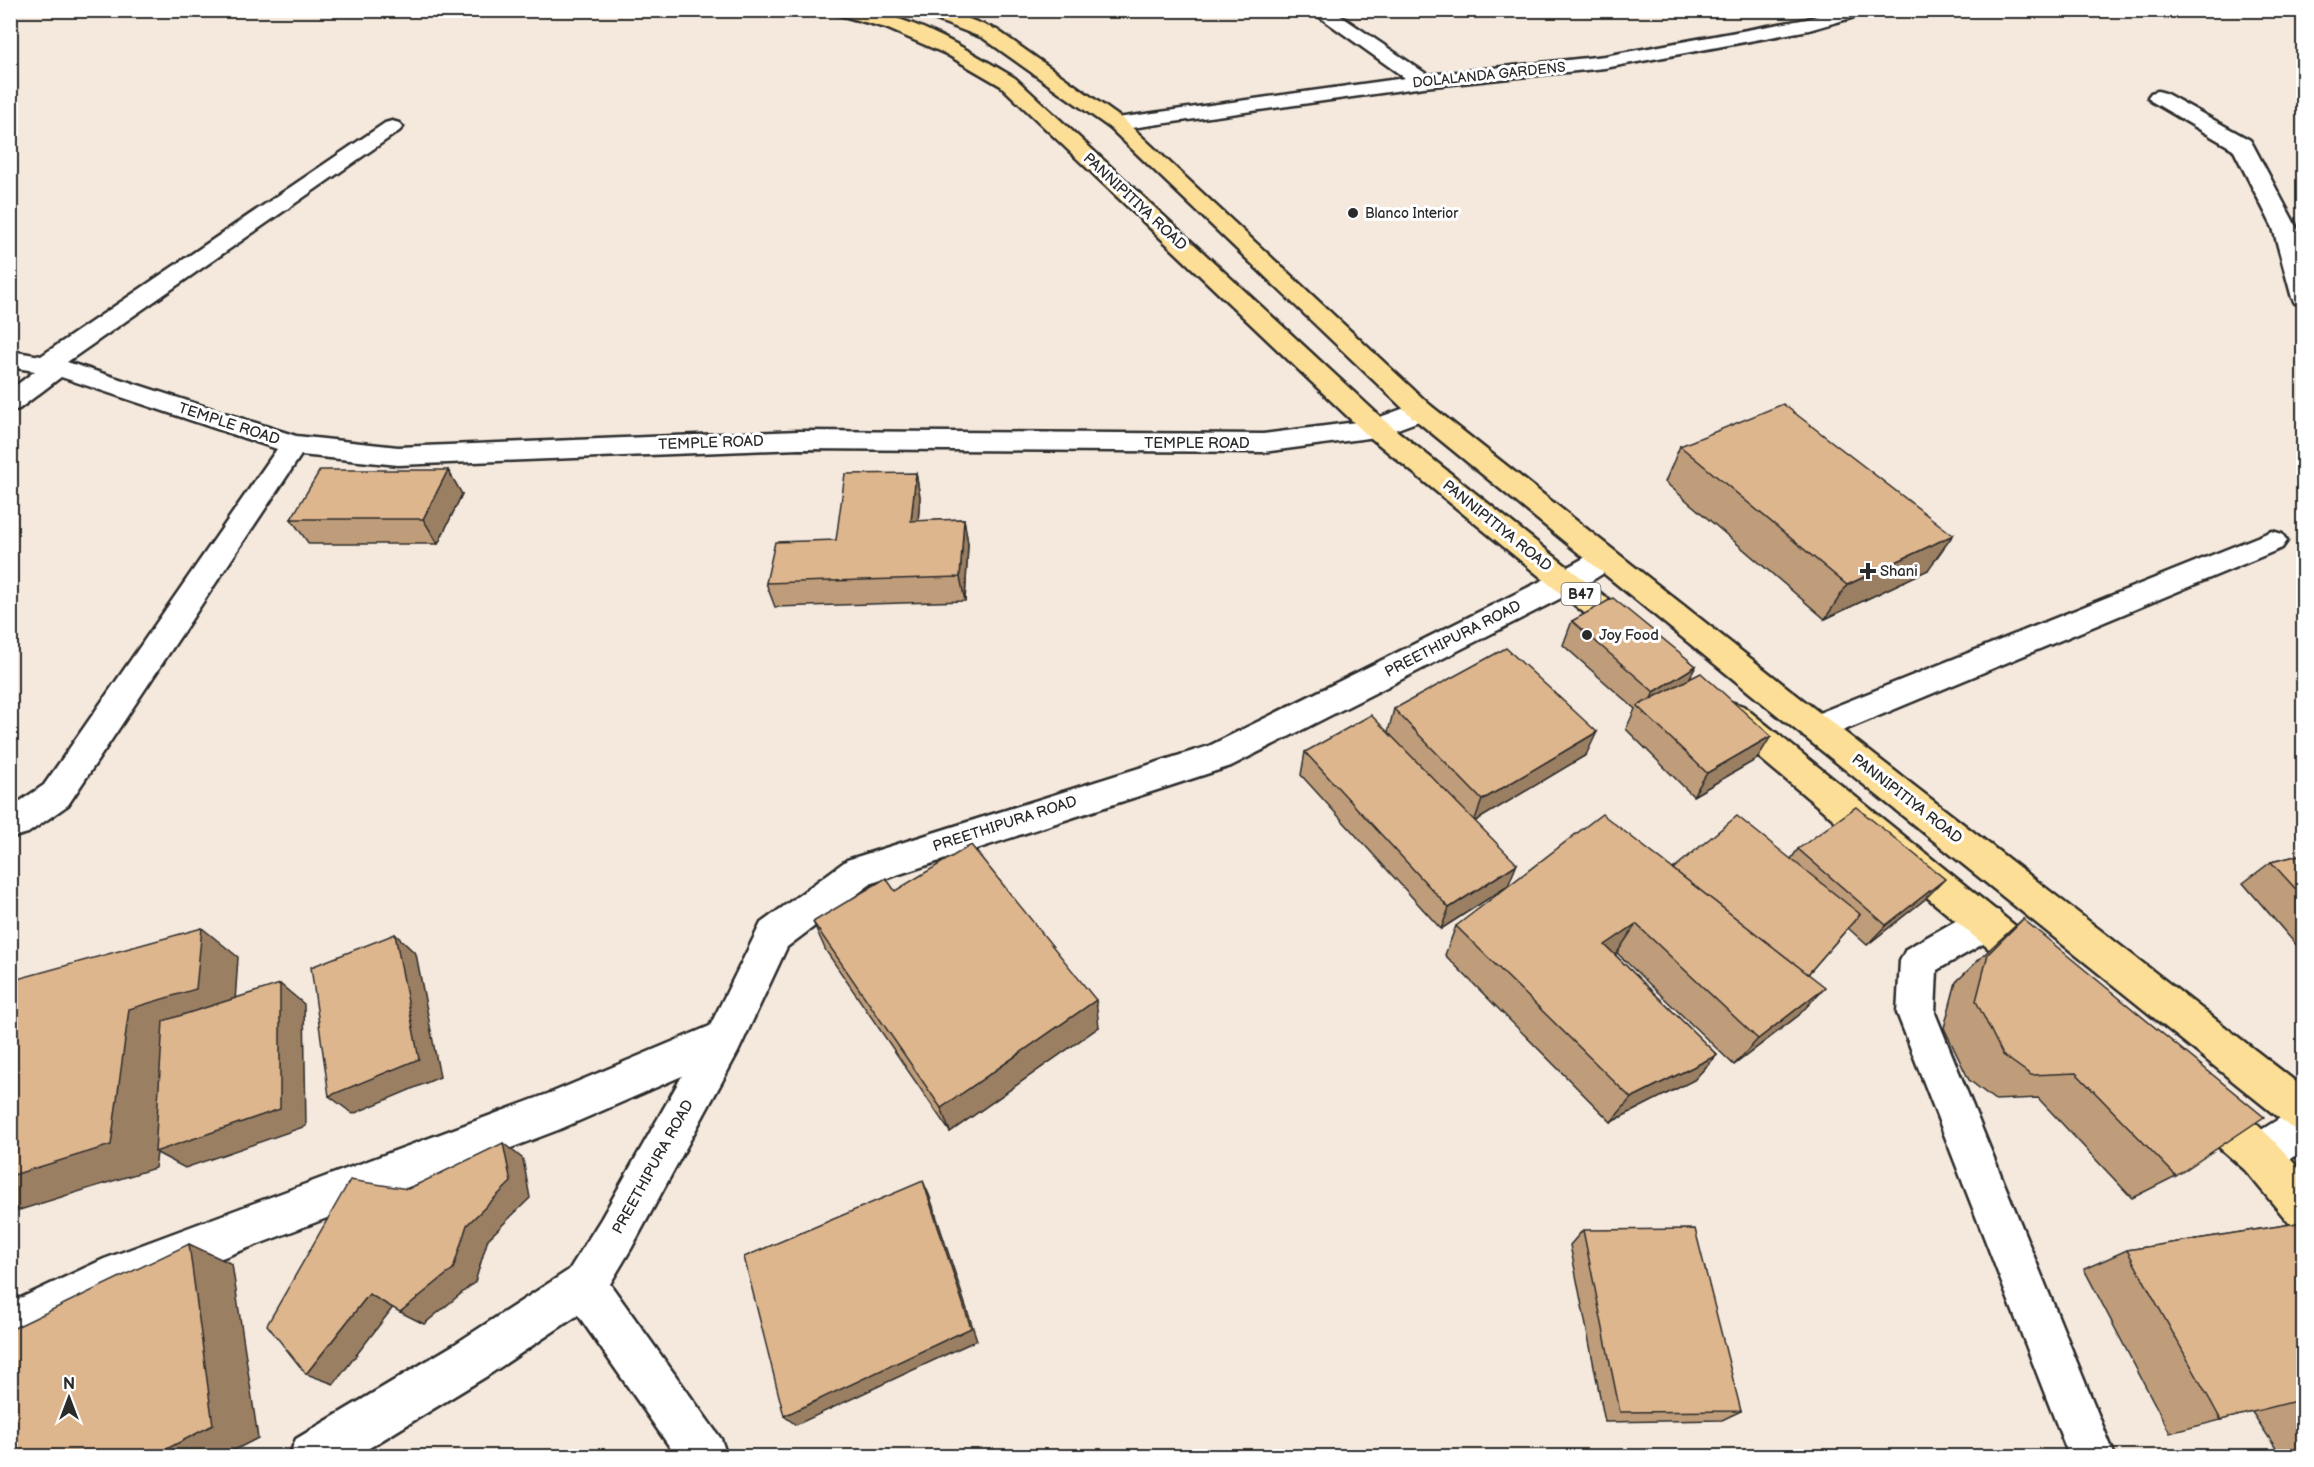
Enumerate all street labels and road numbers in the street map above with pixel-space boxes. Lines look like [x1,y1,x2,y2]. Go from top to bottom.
street label: DOLALANDA GARDENS [1412,59,1566,91]
street label: PANNIPITIYA ROAD [1079,149,1191,255]
street label: TEMPLE ROAD [176,399,282,449]
street label: TEMPLE ROAD [658,432,764,454]
street label: TEMPLE ROAD [1144,434,1250,453]
street label: PANNIPITIYA ROAD [1439,476,1555,576]
road number: B47 [1562,583,1600,605]
street label: PREETHIPURA ROAD [1382,596,1524,682]
street label: PANNIPITIYA ROAD [1848,750,1966,848]
street label: PREETHIPURA ROAD [930,792,1080,856]
street label: PREETHIPURA ROAD [608,1097,698,1237]

